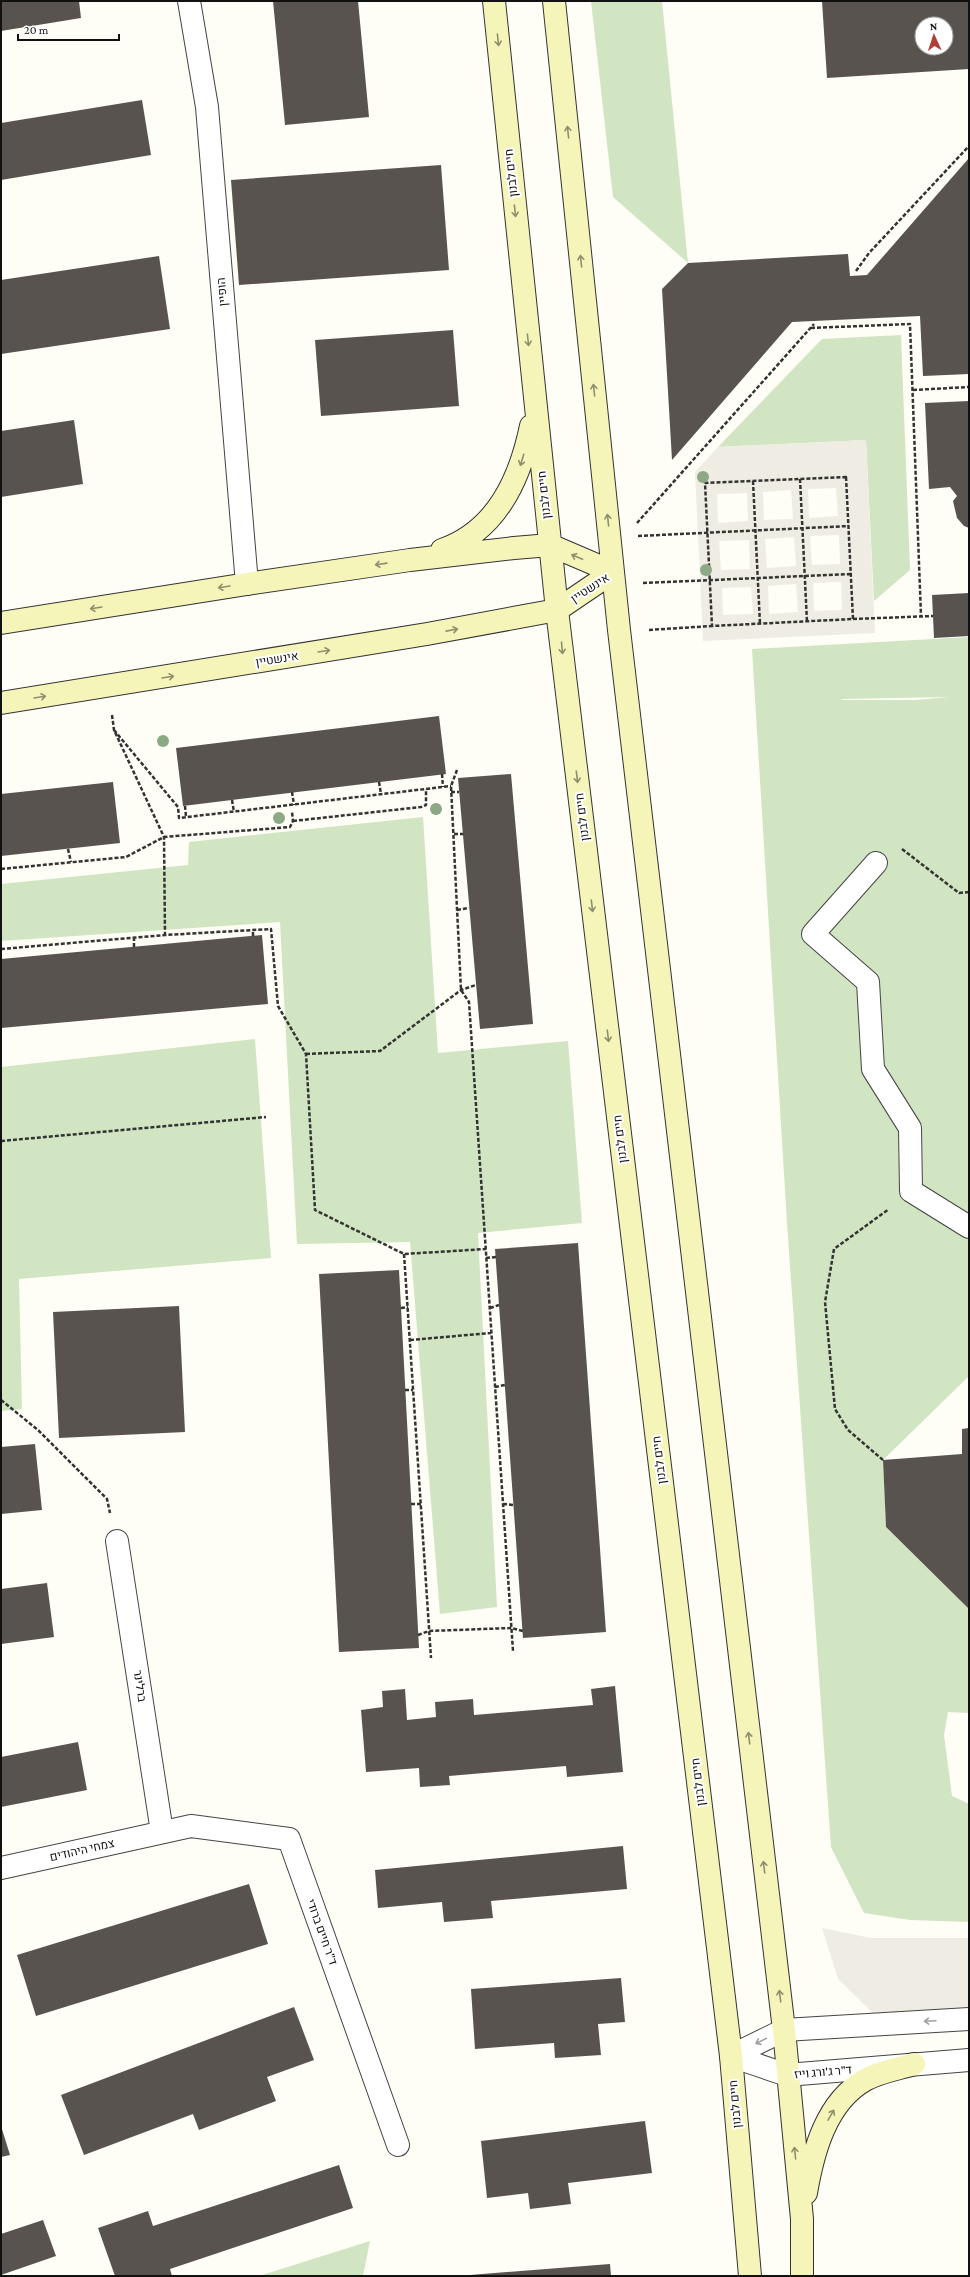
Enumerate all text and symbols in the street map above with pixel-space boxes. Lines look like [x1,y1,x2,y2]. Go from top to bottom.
scale bar [18,16,119,42]
north arrow [914,16,954,56]
text: N [929,20,938,32]
text: 20 m [24,23,49,37]
one-way arrow [494,33,501,46]
one-way arrow [564,126,572,139]
street label: חיים לבנון [502,148,520,198]
one-way arrow [511,204,519,217]
one-way arrow [578,255,585,268]
street label: הופיין [214,277,230,307]
one-way arrow [524,333,532,346]
one-way arrow [591,384,598,397]
one-way arrow [518,454,525,467]
street label: חיים לבנון [535,470,553,520]
one-way arrow [604,514,611,527]
one-way arrow [572,553,584,560]
one-way arrow [375,560,388,568]
street label: אינשטיין [568,570,612,606]
one-way arrow [218,583,231,591]
one-way arrow [90,604,103,612]
one-way arrow [445,625,458,633]
one-way arrow [559,641,566,654]
one-way arrow [317,647,330,655]
street label: אינשטיין [255,649,300,669]
one-way arrow [161,673,174,681]
one-way arrow [33,693,46,701]
one-way arrow [573,770,581,783]
street label: חיים לבנון [572,792,592,842]
one-way arrow [589,899,596,912]
one-way arrow [604,1029,612,1042]
street label: חיים לבנון [610,1114,630,1164]
street label: חיים לבנון [649,1435,669,1485]
street label: ברלינר [131,1669,150,1704]
one-way arrow [745,1732,753,1745]
street label: חיים לבנון [688,1757,708,1807]
street label: צמחי היהודים [48,1836,116,1864]
one-way arrow [761,1861,768,1874]
street label: ד"ר חיים ברודי [304,1897,340,1967]
one-way arrow [776,1990,783,2003]
one-way arrow [924,2017,937,2025]
one-way arrow [755,2038,767,2045]
street label: ד"ר ג'ורג וייז [793,2062,853,2082]
street label: חיים לבנון [726,2079,744,2129]
one-way arrow [828,2109,835,2121]
one-way arrow [791,2147,799,2160]

